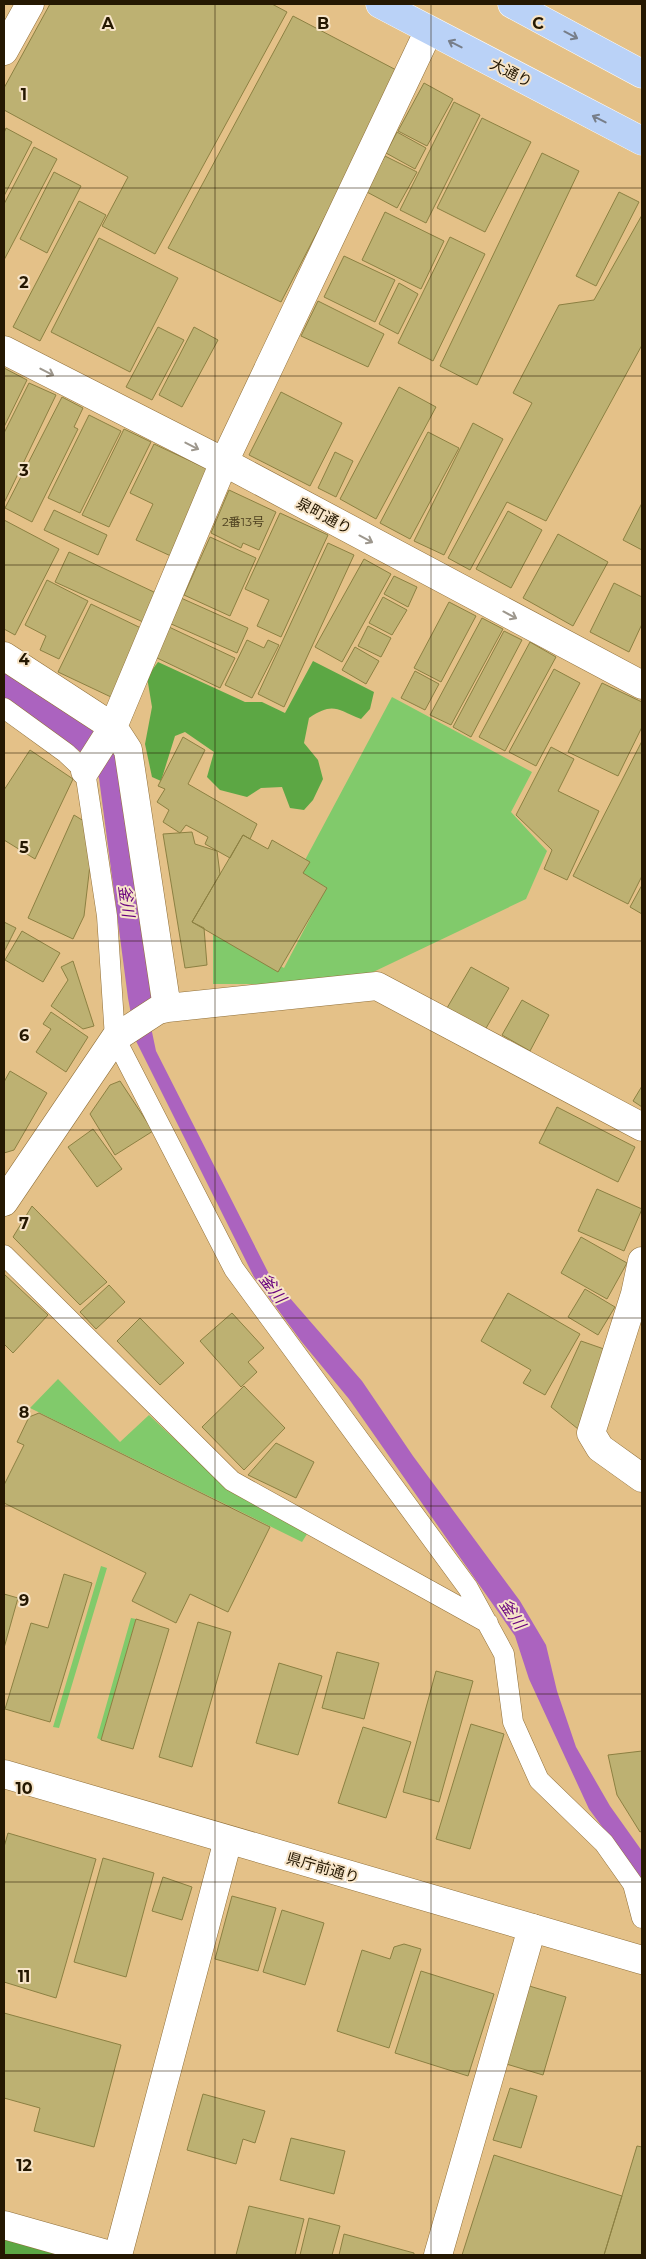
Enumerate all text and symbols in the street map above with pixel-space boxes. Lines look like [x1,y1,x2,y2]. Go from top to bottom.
text: A [101,14,115,33]
text: B [317,14,329,33]
text: C [532,14,544,33]
one-way arrow [563,30,578,40]
one-way arrow [448,39,463,48]
street label: 大通り [487,54,536,91]
text: 1 [21,85,27,104]
one-way arrow [592,114,607,123]
text: 2 [19,273,29,292]
one-way arrow [39,368,54,377]
one-way arrow [184,442,199,451]
text: 3 [18,461,29,480]
street label: 泉町通り [293,493,355,538]
house number: 2番13号 [222,514,264,529]
one-way arrow [358,534,373,544]
one-way arrow [502,610,517,620]
text: 4 [18,650,30,669]
text: 5 [19,838,29,857]
water label: 釜川 [115,884,138,920]
text: 6 [19,1026,29,1045]
text: 7 [19,1214,29,1233]
water label: 釜川 [255,1270,291,1308]
text: 8 [19,1403,29,1422]
text: 9 [19,1591,29,1610]
water label: 釜川 [496,1596,531,1635]
text: 10 [15,1779,33,1798]
street label: 県庁前通り [284,1848,362,1887]
text: 11 [18,1967,30,1986]
text: 12 [16,2156,32,2175]

